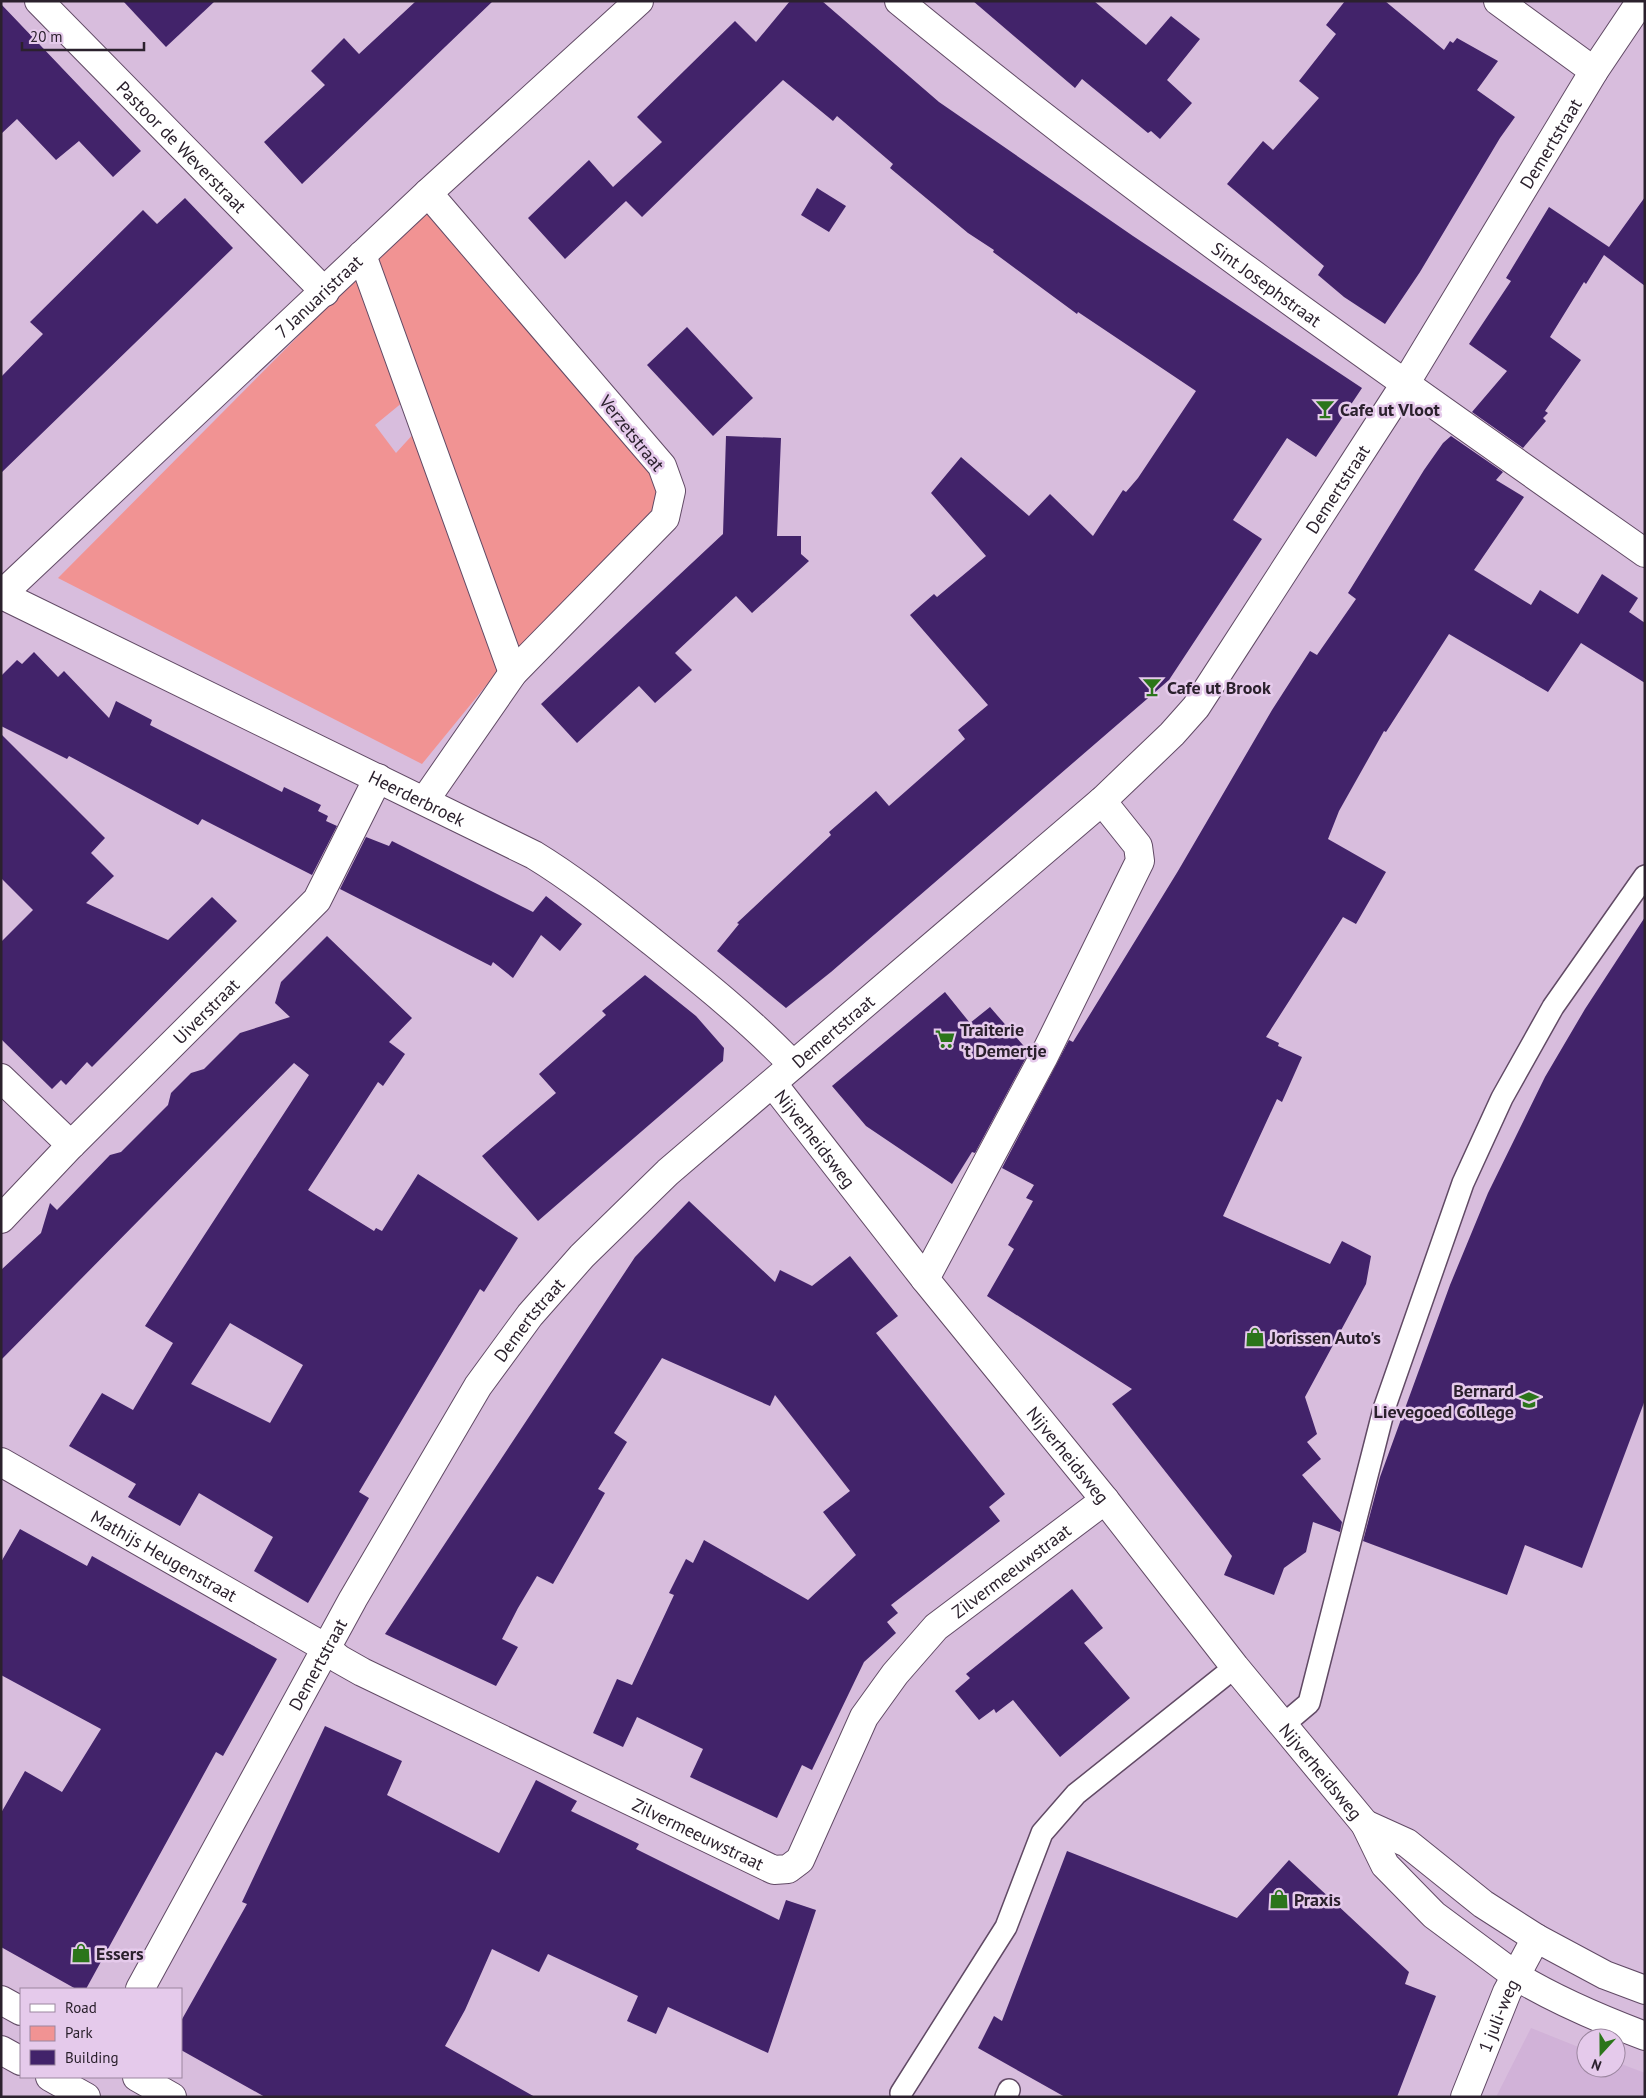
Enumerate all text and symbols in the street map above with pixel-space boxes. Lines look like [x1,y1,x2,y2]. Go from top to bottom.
scale bar [22,20,145,52]
text: 20 m [30,27,63,46]
street label: Pastoor de Weverstraat [112,76,252,217]
street label: Demertstraat [1514,94,1586,193]
street label: Sint Josephstraat [1207,236,1326,332]
street label: 7 Januaristraat [270,250,367,343]
street label: Verzetstraat [594,390,670,476]
bar icon: Cafe ut Vloot [1314,398,1336,420]
place label: Cafe ut Vloot [1340,398,1441,421]
street label: Demertstraat [1300,440,1374,538]
bar icon: Cafe ut Brook [1141,676,1163,698]
place label: Cafe ut Brook [1167,676,1271,699]
street label: Heerderbroek [365,765,469,831]
street label: Uiverstraat [168,973,244,1049]
street label: Demertstraat [787,989,879,1073]
place label: Traiterie 't Demertje [960,1018,1047,1062]
supermarket icon: Traiterie 't Demertje [934,1028,956,1050]
street label: Nijverheidsweg [770,1085,861,1192]
street label: Demertstraat [488,1273,569,1366]
shop icon: Jorissen Auto's [1244,1326,1266,1348]
place label: Jorissen Auto's [1269,1326,1381,1349]
place label: Bernard Lievegoed College [1374,1379,1514,1423]
school or university icon: Bernard Lievegoed College [1518,1389,1540,1411]
street label: Nijverheidsweg [1022,1402,1114,1508]
street label: Mathijs Heugenstraat [87,1505,241,1606]
street label: Zilvermeeuwstraat [947,1518,1075,1623]
street label: Demertstraat [283,1614,352,1714]
street label: Nijverheidsweg [1275,1718,1368,1824]
street label: Zilvermeeuwstraat [629,1792,768,1875]
shop icon: Praxis [1268,1888,1290,1910]
place label: Praxis [1294,1888,1341,1911]
shop icon: Essers [70,1942,92,1964]
place label: Essers [96,1942,144,1965]
street label: 1 juli-weg [1473,1975,1524,2055]
legend [20,1988,182,2078]
text: Road [65,1998,97,2017]
text: Park [65,2023,93,2042]
north arrow [1576,2028,1626,2078]
text: Building [65,2048,119,2067]
text: N [1589,2055,1604,2075]

